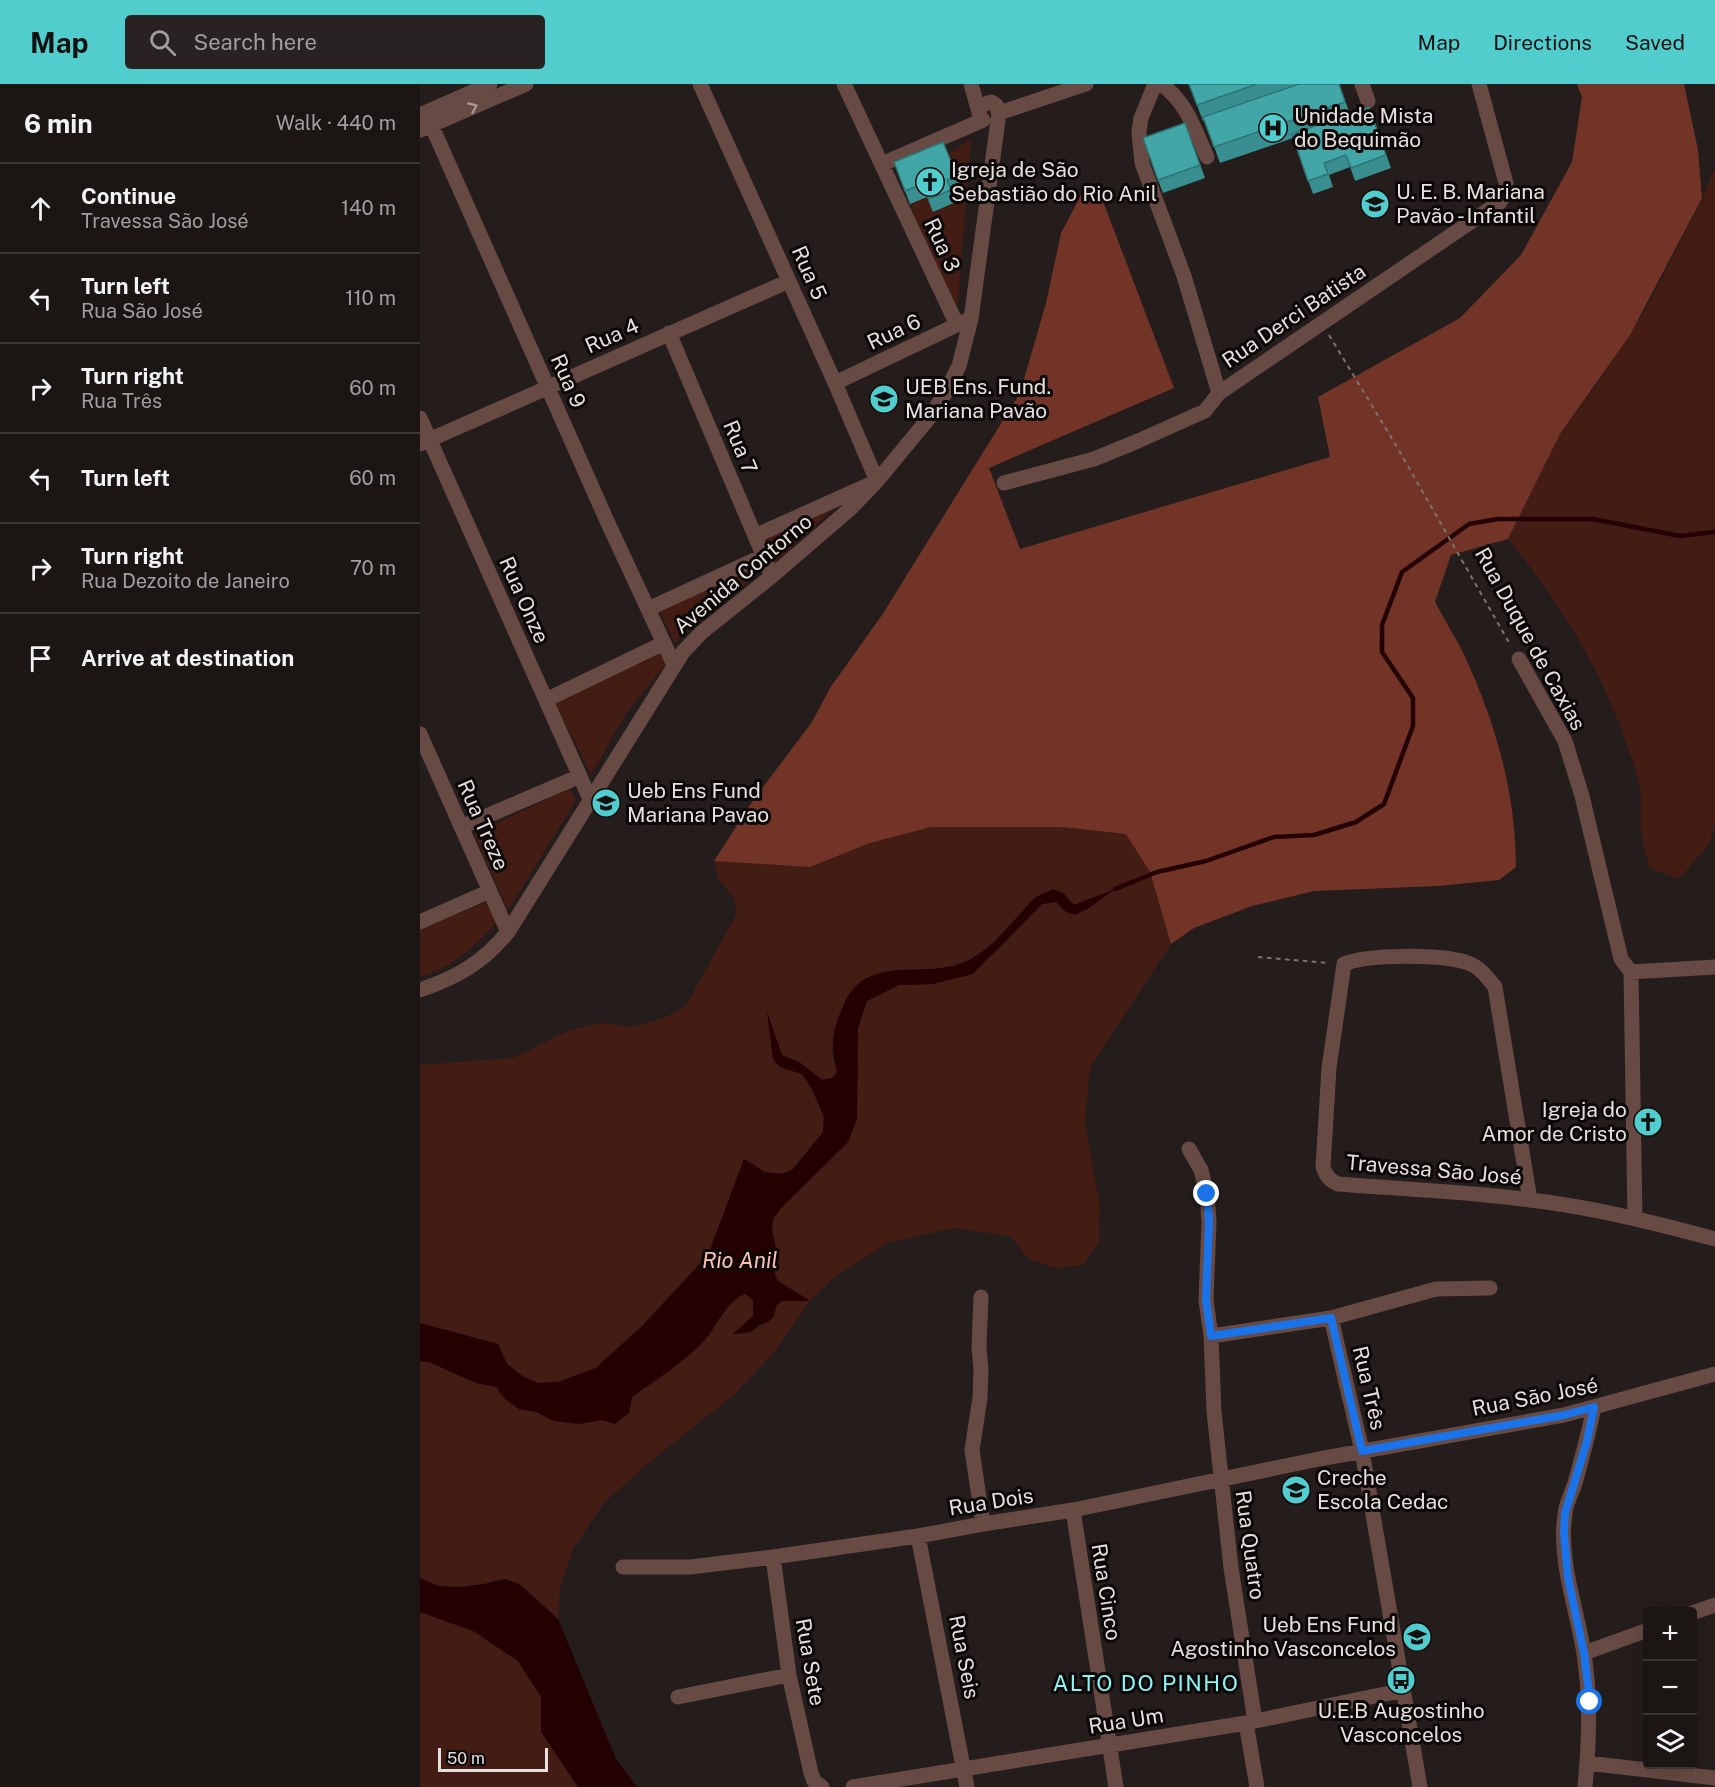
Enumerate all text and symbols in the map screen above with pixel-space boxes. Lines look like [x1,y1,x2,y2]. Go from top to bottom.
search box [125,15,545,69]
text: Map [30,26,89,59]
icon: search [146,26,179,59]
text: Search here [194,29,317,55]
text: Map [1418,30,1460,55]
text: Directions [1493,30,1592,55]
text: Saved [1625,30,1685,55]
one-way arrow [466,102,477,114]
place label: Unidade Mista do Bequimão [1294,103,1433,152]
text: 6 min [24,108,93,139]
text: Walk · 440 m [276,111,396,135]
hospital icon: Unidade Mista do Bequimão [1257,112,1289,144]
place label: Igreja de São Sebastião do Rio Anil [951,157,1157,206]
church icon: Igreja de São Sebastião do Rio Anil [914,166,946,198]
place label: U. E. B. Mariana Pavão - Infantil [1396,179,1545,228]
text: Continue [81,183,176,209]
school or university icon: U. E. B. Mariana Pavão - Infantil [1359,188,1391,220]
icon: ahead [24,192,57,225]
text: 140 m [341,196,396,220]
text: Travessa São José [81,209,249,233]
street label: Rua 3 [919,214,966,276]
street label: Rua 5 [787,242,832,304]
street label: Rua Derci Batista [1217,258,1370,373]
text: Turn left [81,273,170,299]
icon: left [24,282,57,315]
text: 110 m [345,286,396,310]
text: Rua São José [81,299,203,323]
street label: Rua 6 [863,308,924,355]
street label: Rua 4 [581,313,643,358]
street label: Rua 9 [546,350,591,411]
text: Turn right [81,363,184,389]
icon: right [24,372,57,405]
place label: UEB Ens. Fund. Mariana Pavão [905,374,1051,423]
text: 60 m [349,376,396,400]
school or university icon: UEB Ens. Fund. Mariana Pavão [868,383,900,415]
text: Rua Três [81,389,162,413]
street label: Rua 7 [718,416,763,477]
icon: left [24,462,57,495]
text: Turn left [81,465,170,491]
text: 60 m [349,466,396,490]
street label: Avenida Contorno [669,509,817,639]
text: Turn right [81,543,184,569]
street label: Rua Duque de Caxias [1470,543,1591,735]
icon: right [24,552,57,585]
street label: Rua Onze [494,553,555,647]
text: 70 m [350,556,396,580]
text: Rua Dezoito de Janeiro [81,569,290,593]
icon: arrive [24,642,57,675]
text: Arrive at destination [81,645,294,671]
street label: Rua Treze [452,776,514,874]
place label: Ueb Ens Fund Mariana Pavao [627,778,769,827]
school or university icon: Ueb Ens Fund Mariana Pavao [590,787,622,819]
place label: Igreja do Amor de Cristo [1482,1097,1627,1146]
church icon: Igreja do Amor de Cristo [1632,1106,1664,1138]
street label: Travessa São José [1345,1149,1523,1190]
route end [1193,1180,1219,1206]
water label: Rio Anil [702,1247,778,1273]
street label: Rua Três [1348,1344,1391,1432]
street label: Rua São José [1470,1372,1600,1421]
place label: Creche Escola Cedac [1317,1465,1449,1514]
school or university icon: Creche Escola Cedac [1280,1474,1312,1506]
street label: Rua Dois [947,1482,1035,1521]
street label: Rua Quatro [1230,1489,1271,1601]
street label: Rua Cinco [1086,1542,1127,1642]
map controls [1643,1607,1697,1769]
button: + [1643,1607,1697,1661]
place label: Ueb Ens Fund Agostinho Vasconcelos [1170,1612,1396,1661]
street label: Rua Seis [944,1613,985,1701]
street label: Rua Sete [791,1616,830,1708]
school or university icon: Ueb Ens Fund Agostinho Vasconcelos [1401,1621,1433,1653]
button: − [1643,1661,1697,1715]
bus stop icon: U.E.B Augostinho Vasconcelos [1385,1664,1417,1696]
district label: ALTO DO PINHO [1053,1670,1239,1696]
route start [1576,1688,1602,1714]
place label: U.E.B Augostinho Vasconcelos [1317,1698,1485,1747]
street label: Rua Um [1087,1702,1165,1739]
button: layers [1643,1715,1697,1769]
scale bar [438,1745,548,1772]
text: 50 m [447,1749,485,1768]

